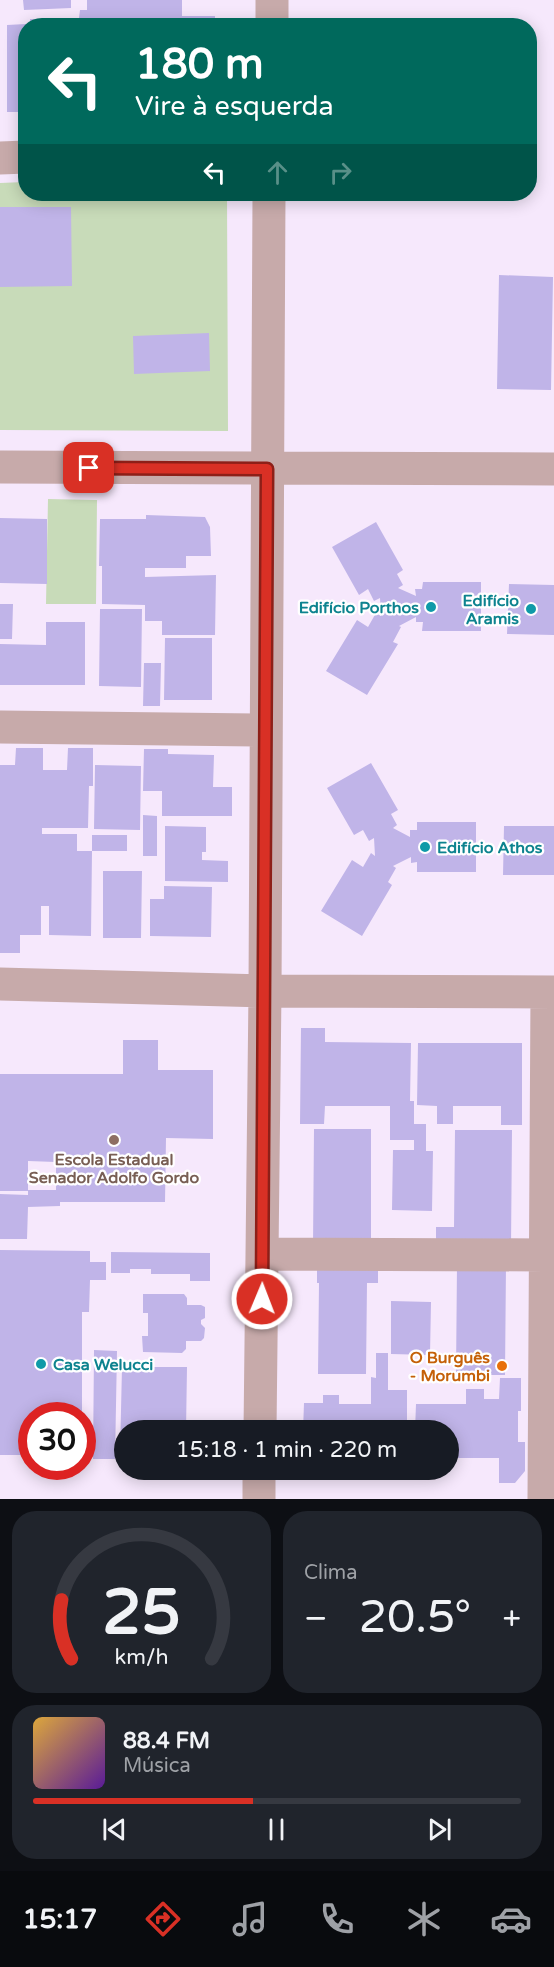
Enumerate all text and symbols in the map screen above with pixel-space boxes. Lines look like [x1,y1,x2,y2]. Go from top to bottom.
text: 180 m [135,39,264,90]
icon: left [36,42,114,120]
text: Vire à esquerda [135,90,334,123]
icon: left [198,156,231,189]
icon: ahead [261,156,294,189]
icon: right [324,156,357,189]
pin [63,442,114,493]
icon: arrive [72,451,105,484]
place label: Edifício Aramis [463,591,519,629]
place label: Edifício Porthos [299,598,419,618]
marker: Edifício Porthos [424,600,438,614]
marker: Edifício Aramis [524,602,538,616]
place label: Edifício Athos [437,838,543,858]
marker: Edifício Athos [418,840,432,854]
marker: Escola Estadual Senador Adolfo Gordo [107,1133,121,1147]
place label: Escola Estadual Senador Adolfo Gordo [29,1150,199,1188]
position arrow [230,1267,294,1331]
place label: O Burguês - Morumbi [410,1348,490,1386]
place label: Casa Welucci [53,1355,153,1375]
marker: Casa Welucci [34,1357,48,1371]
marker: O Burguês - Morumbi [495,1359,509,1373]
speed limit sign: 30 [18,1402,96,1480]
text: 15:18 · 1 min · 220 m [176,1437,397,1463]
text: Clima [304,1561,357,1585]
text: 25 [102,1576,181,1651]
text: 20.5° [359,1591,471,1645]
text: − [304,1599,328,1638]
text: + [502,1599,521,1638]
text: km/h [115,1644,168,1670]
text: 88.4 FM [123,1728,210,1754]
text: Música [123,1754,191,1778]
icon: previous [98,1813,131,1846]
icon: pause [260,1813,293,1846]
icon: next [423,1813,456,1846]
icon: directions [142,1898,184,1940]
icon: music [229,1898,271,1940]
icon: phone [316,1898,358,1940]
icon: climate [403,1898,445,1940]
icon: car [490,1898,532,1940]
text: 15:17 [22,1903,97,1936]

